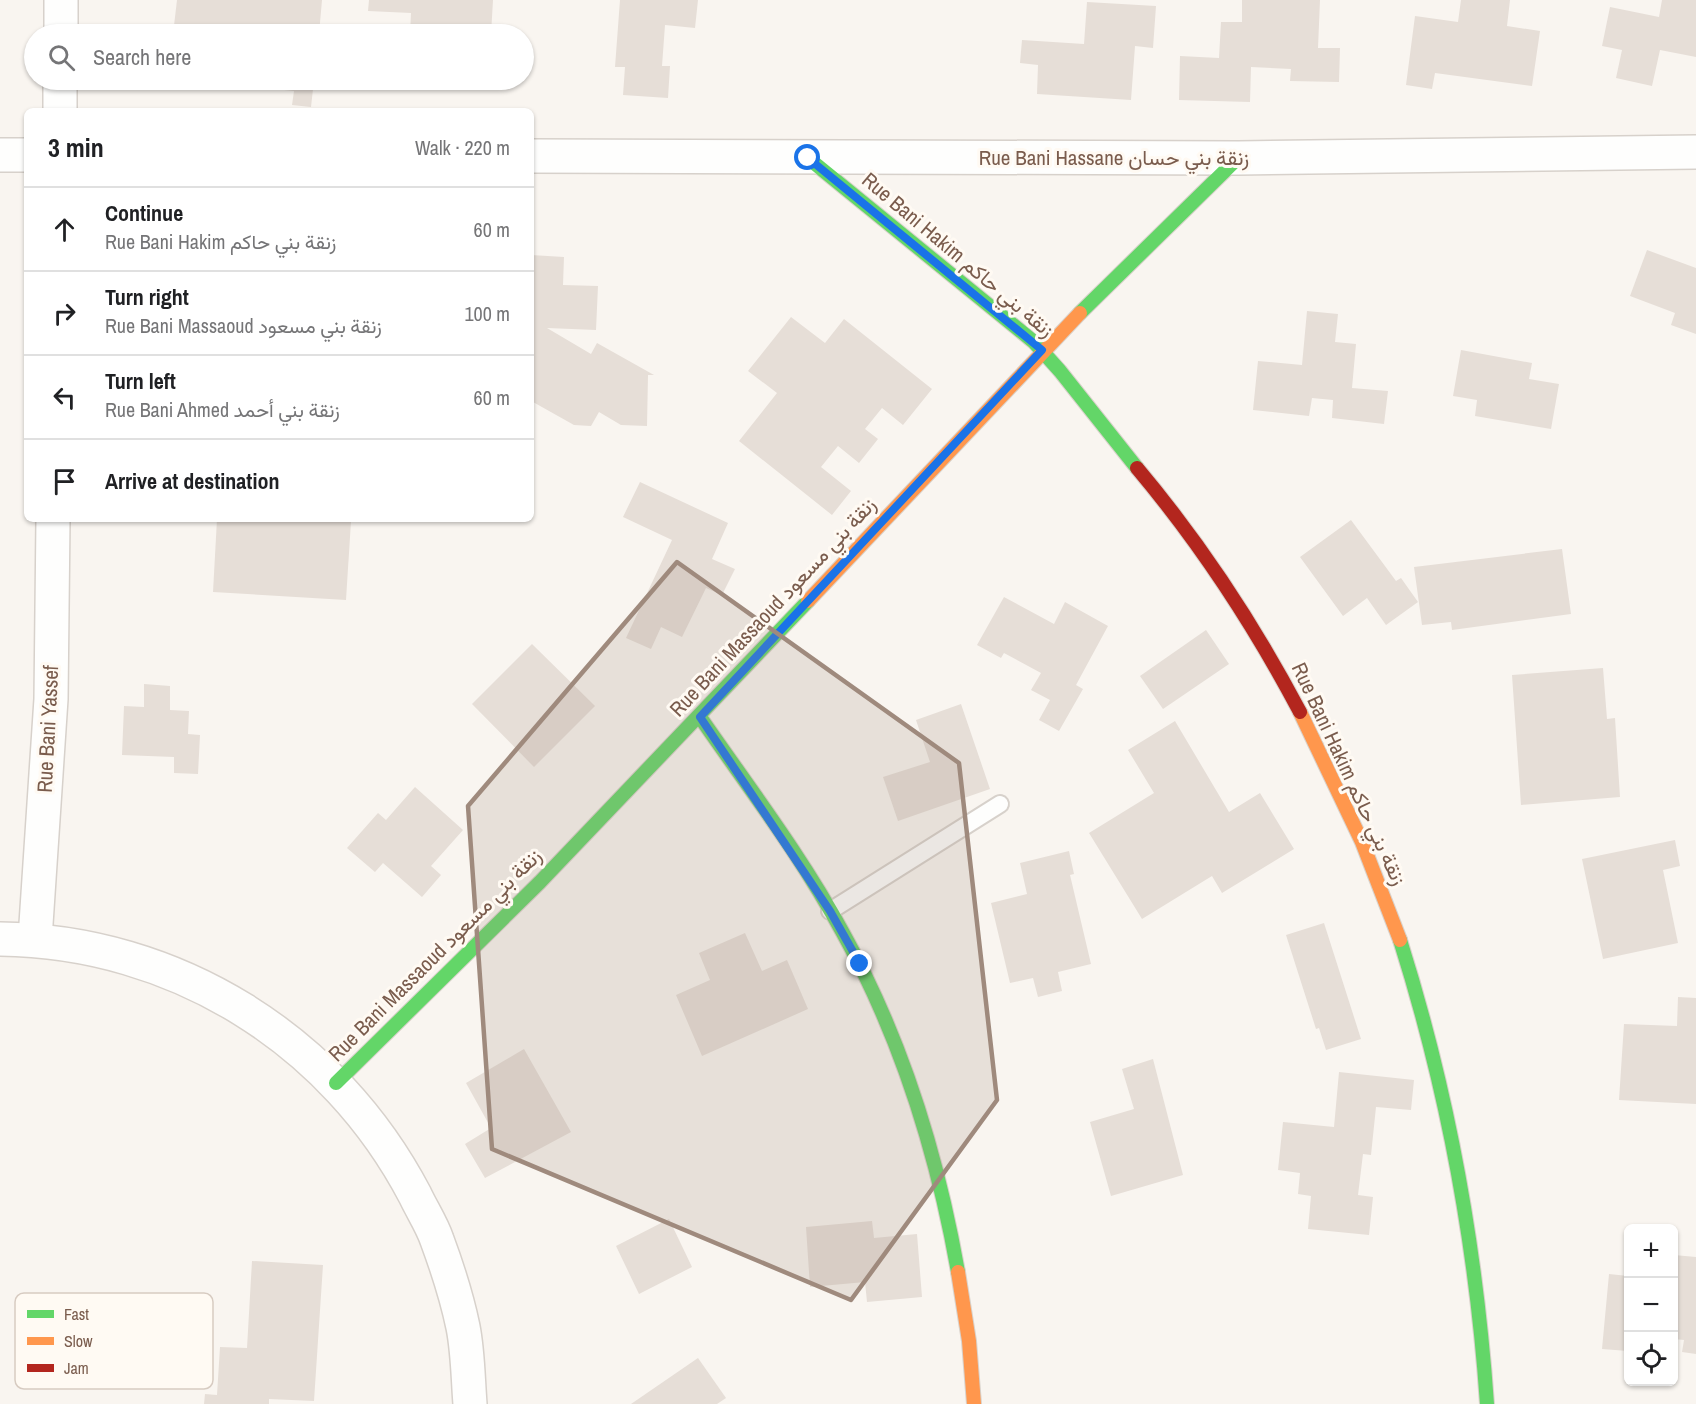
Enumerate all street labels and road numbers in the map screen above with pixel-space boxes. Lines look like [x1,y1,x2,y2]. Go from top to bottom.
street label: Rue Bani Hassane زنقة بني حسان [979,143,1249,175]
street label: Rue Bani Hakim زنقة بني حاكم [854,165,1061,346]
street label: Rue Bani Massaoud زنقة بني مسعود [663,490,885,725]
street label: Rue Bani Hakim زنقة بني حاكم [1282,658,1414,891]
street label: Rue Bani Yassef [30,664,65,793]
street label: Rue Bani Massaoud زنقة بني مسعود [322,842,550,1070]

